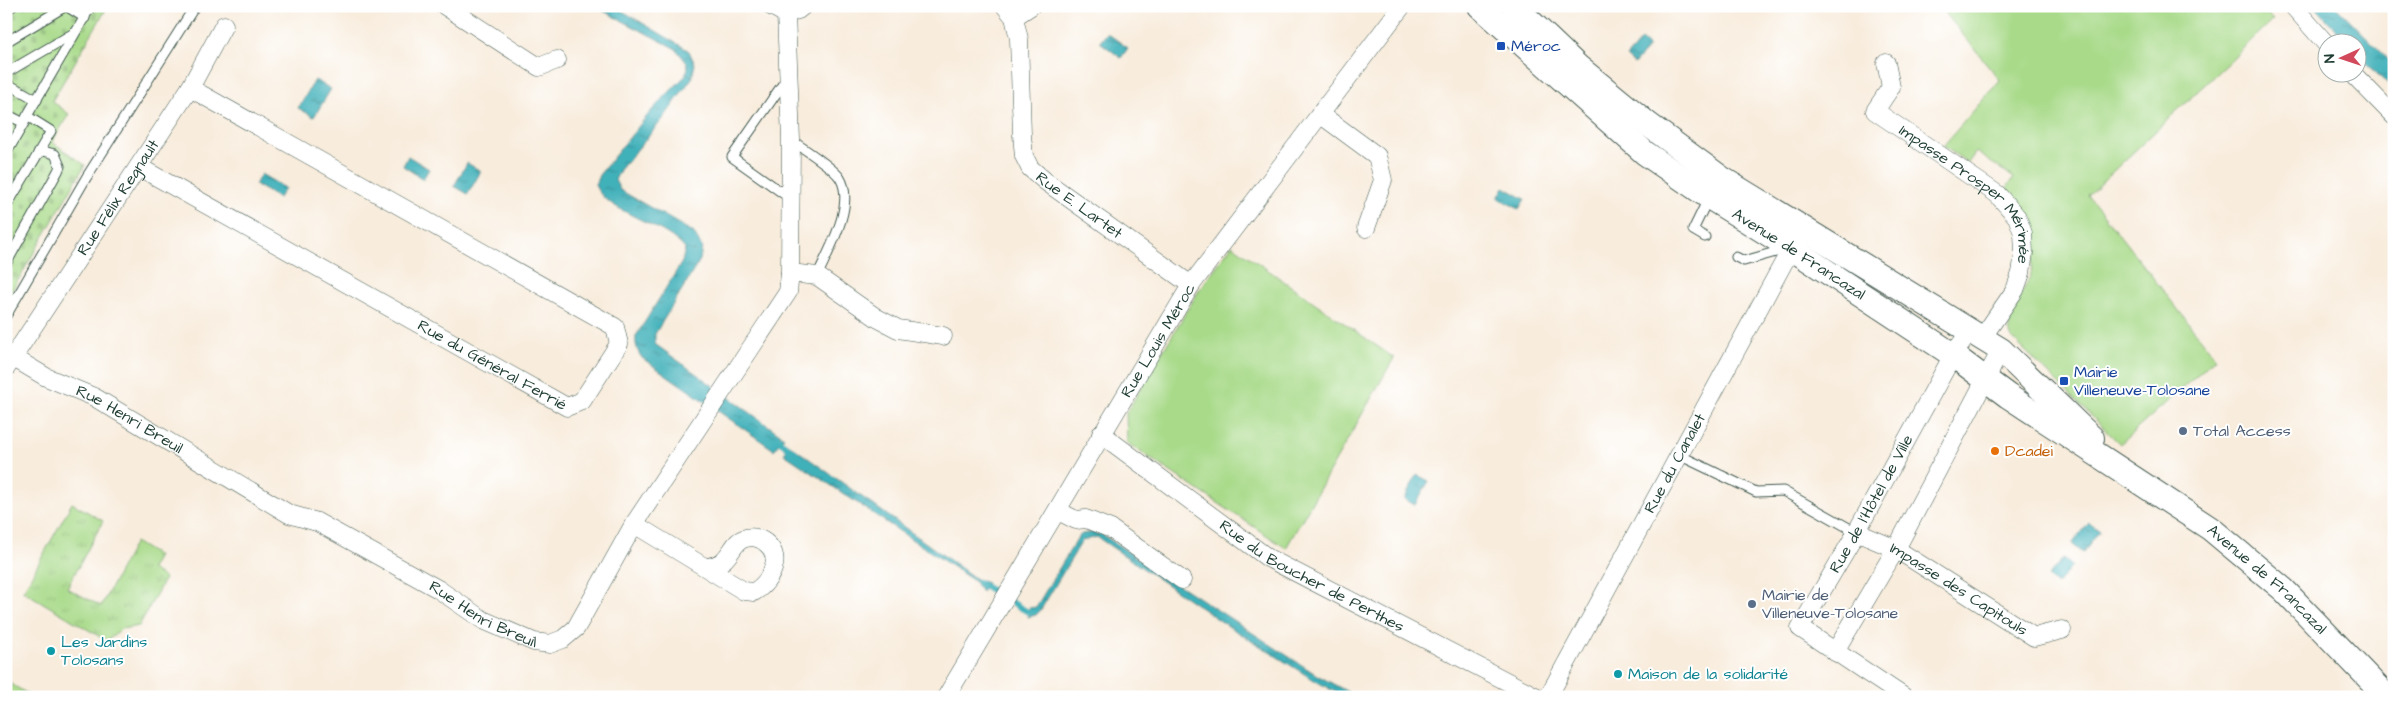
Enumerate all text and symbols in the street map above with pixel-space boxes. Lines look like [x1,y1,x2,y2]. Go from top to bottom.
north arrow [2318,32,2368,82]
place label: Méroc [1511,35,1561,57]
marker: Méroc [1495,40,1507,52]
text: N [2320,54,2340,64]
street label: Impasse Prosper Mérimée [1895,119,2035,266]
street label: Rue Félix Regnault [72,135,165,260]
street label: Rue E. Lartet [1031,167,1128,244]
street label: Avenue de Francazal [1728,203,1870,305]
street label: Rue Louis Méroc [1116,279,1201,402]
street label: Rue du Général Ferrié [414,314,571,416]
place label: Mairie Villeneuve-Tolosane [2074,361,2211,401]
marker: Mairie Villeneuve-Tolosane [2058,375,2070,387]
street label: Rue Henri Breuil [73,380,187,459]
street label: Rue du Canalet [1639,409,1711,517]
place label: Total Access [2193,420,2291,442]
marker: Total Access [2177,425,2189,437]
street label: Rue de l'Hôtel de Ville [1824,430,1919,577]
place label: Dcadei [2005,440,2054,462]
marker: Dcadei [1989,445,2001,457]
street label: Rue du Boucher de Perthes [1215,515,1408,638]
street label: Avenue de Francazal [2202,519,2332,639]
street label: Impasse des Capitouls [1887,537,2032,641]
street label: Rue Henri Breuil [425,575,538,653]
place label: Mairie de Villeneuve-Tolosane [1762,584,1899,624]
marker: Mairie de Villeneuve-Tolosane [1746,598,1758,610]
place label: Les Jardins Tolosans [61,631,147,671]
marker: Les Jardins Tolosans [45,645,57,657]
place label: Maison de la solidarité [1628,663,1789,685]
marker: Maison de la solidarité [1612,668,1624,680]

